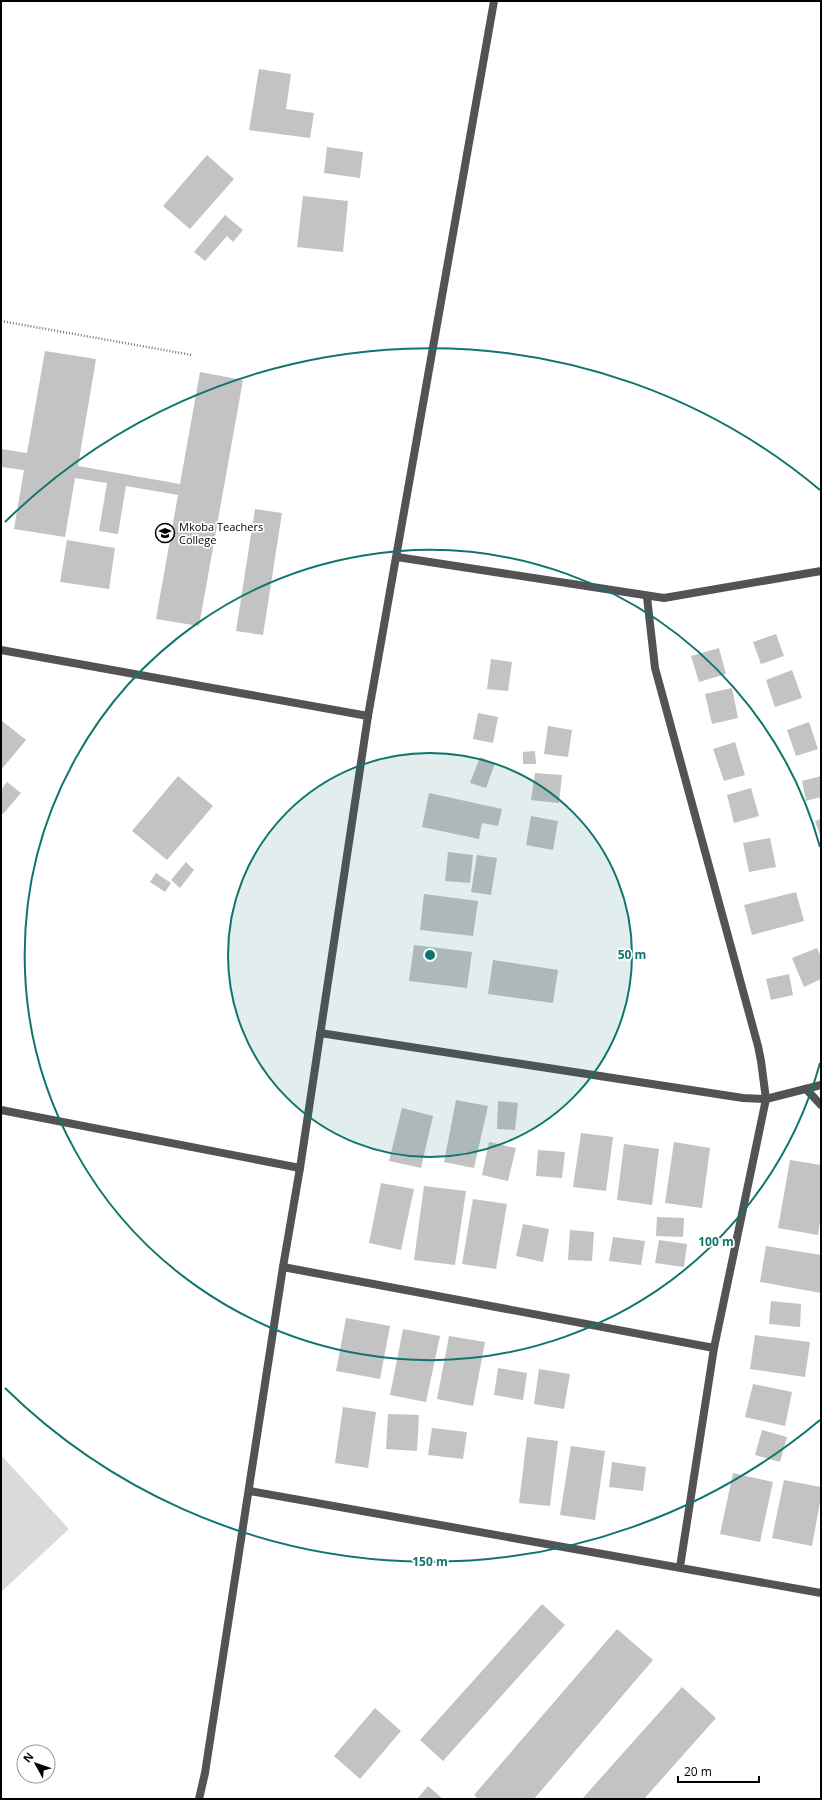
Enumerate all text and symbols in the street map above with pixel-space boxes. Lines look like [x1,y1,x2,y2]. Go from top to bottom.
place label: Mkoba Teachers College [179,519,263,547]
school or university icon: Mkoba Teachers College [154,522,176,544]
text: 50 m [618,946,646,963]
centre of rings [423,948,437,962]
text: 100 m [698,1233,734,1250]
text: 150 m [412,1553,448,1570]
north arrow [16,1744,56,1784]
text: N [19,1749,37,1766]
scale bar [678,1758,759,1784]
text: 20 m [684,1763,712,1780]

